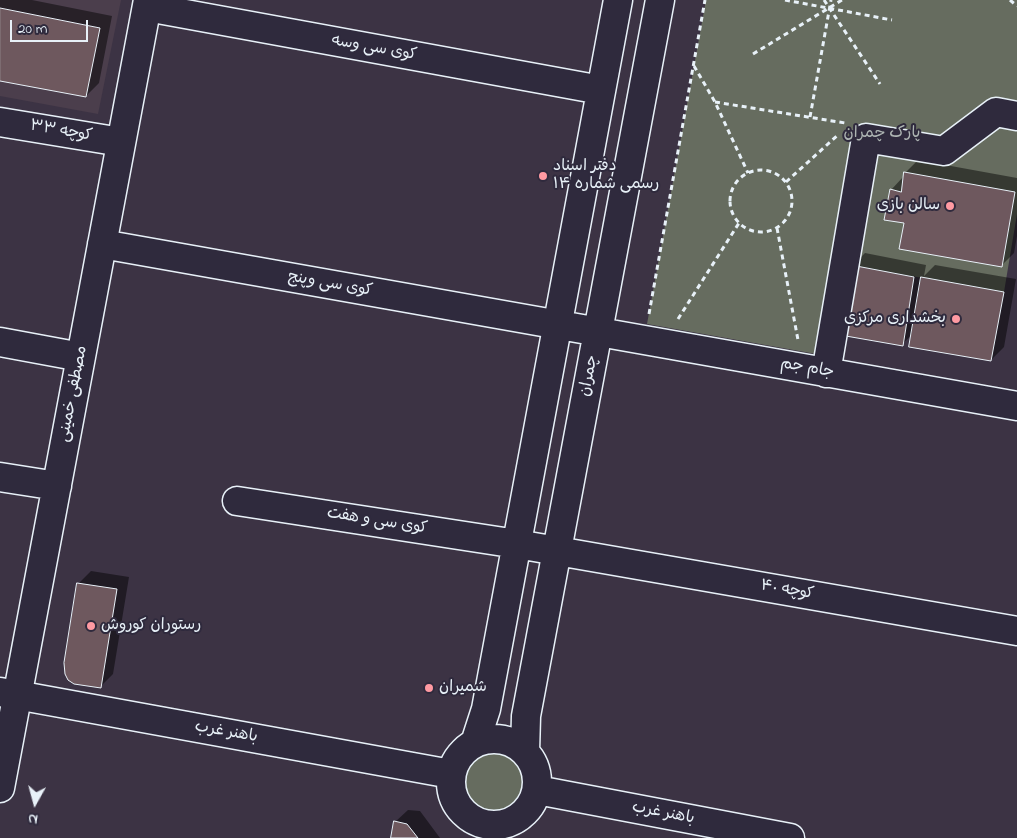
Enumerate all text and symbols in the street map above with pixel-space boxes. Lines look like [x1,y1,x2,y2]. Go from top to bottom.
scale bar [12,10,90,42]
text: 20 m [18,18,47,40]
street label: کوی سی وسه [330,32,418,66]
street label: کوچه ۳۳ [28,117,94,147]
park label: پارک چمران [844,124,920,144]
place label: دفتر اسناد رسمی شماره ۱۴ [553,157,659,195]
marker: دفتر اسناد رسمی شماره ۱۴ [537,170,549,182]
place label: سالن بازی [877,196,940,216]
marker: سالن بازی [944,200,956,212]
street label: کوی سی وپنج [286,268,374,302]
place label: بخشداری مرکزی [844,309,946,329]
marker: بخشداری مرکزی [950,313,962,325]
street label: مصطفی خمینی [55,344,93,444]
street label: چمران [577,354,603,398]
street label: جام جم [779,355,835,383]
street label: کوی سی و هفت [325,505,429,539]
street label: کوچه ۴۰ [759,577,815,605]
place label: رستوران کوروش [101,616,201,636]
marker: رستوران کوروش [85,620,97,632]
place label: شمیران [439,678,487,698]
marker: شمیران [423,682,435,694]
street label: باهنر غرب [193,718,259,748]
north arrow [10,778,60,828]
street label: باهنر غرب [630,799,696,829]
text: N [27,807,39,829]

